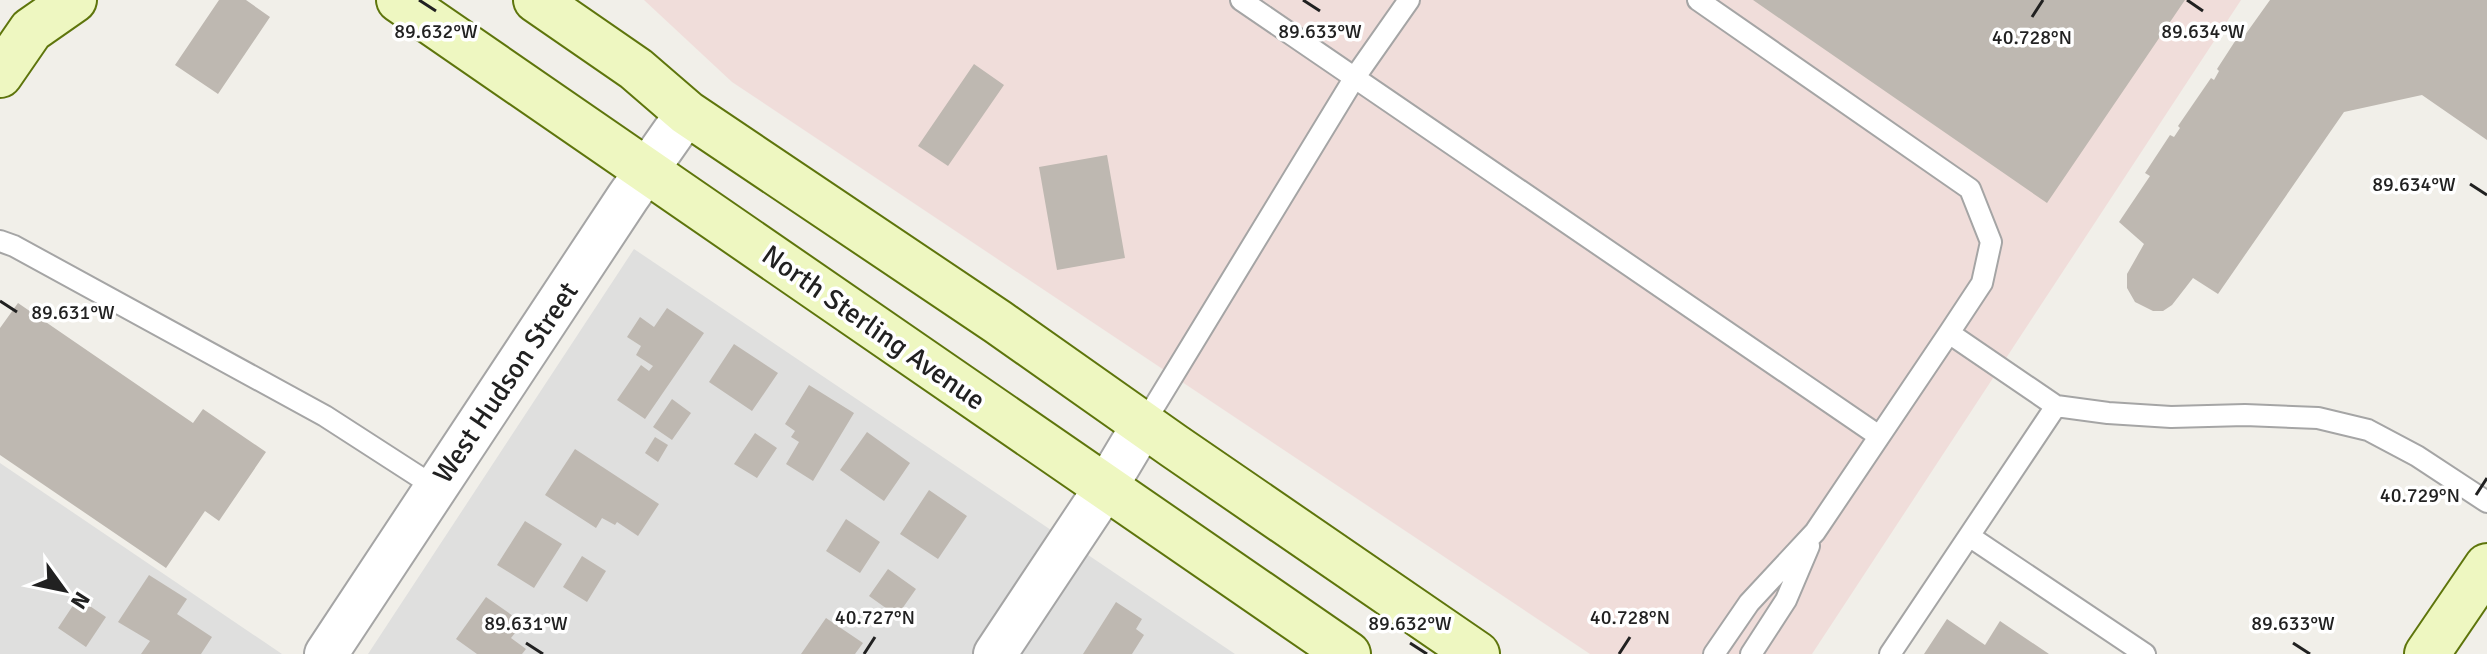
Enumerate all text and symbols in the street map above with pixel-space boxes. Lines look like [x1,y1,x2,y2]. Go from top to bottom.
text: 89.632°W [394,19,478,44]
text: 89.633°W [1278,19,1362,44]
text: 89.634°W [2161,19,2245,44]
text: 40.728°N [1992,25,2072,50]
text: 89.634°W [2372,172,2456,197]
street label: North Sterling Avenue [755,238,992,418]
street label: West Hudson Street [426,275,586,490]
text: 89.631°W [31,300,115,325]
text: 40.729°N [2380,483,2460,508]
north arrow [24,550,104,630]
text: N [65,587,96,614]
text: 40.727°N [835,605,915,630]
text: 40.728°N [1590,605,1670,630]
text: 89.631°W [484,611,568,636]
text: 89.632°W [1368,611,1452,636]
text: 89.633°W [2251,611,2335,636]

